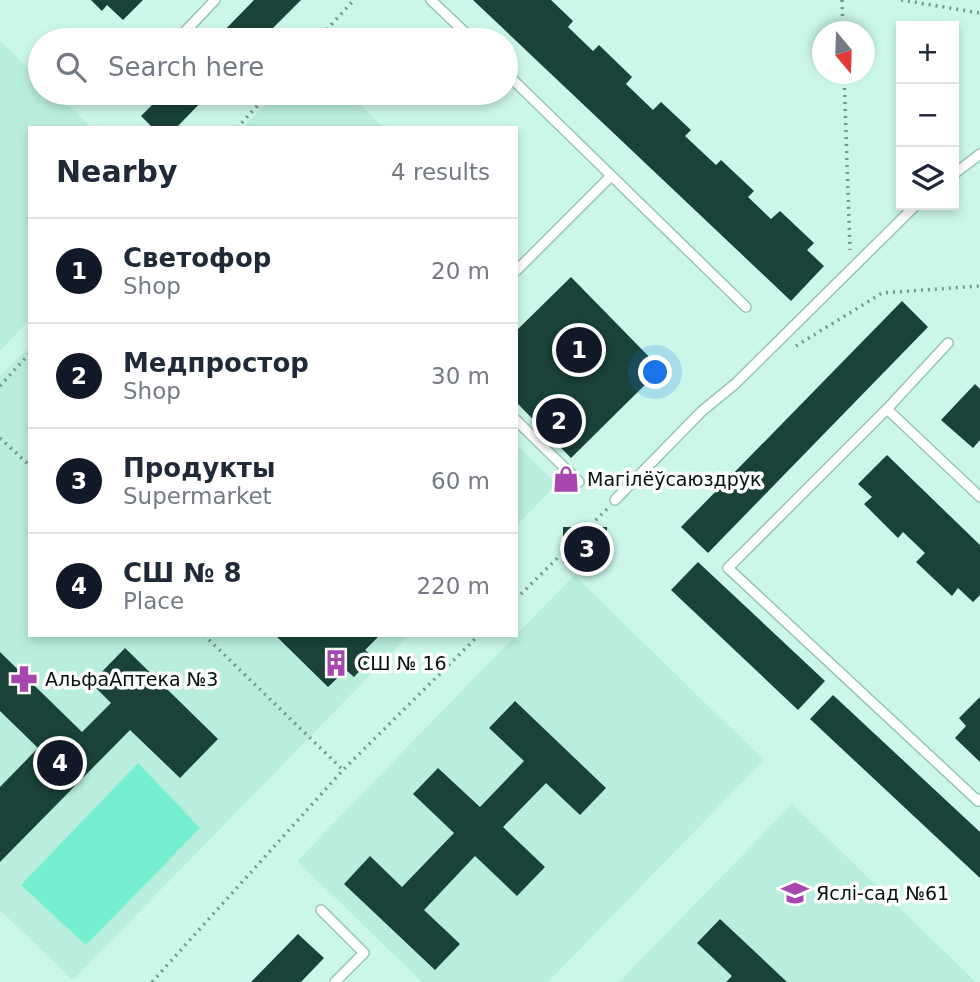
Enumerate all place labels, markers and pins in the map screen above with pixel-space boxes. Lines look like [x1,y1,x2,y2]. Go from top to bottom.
pin: 1 [556,324,602,376]
pin: 2 [536,395,582,447]
shop icon: Магілёўсаюздрук [551,464,581,494]
place label: Магілёўсаюздрук [587,468,761,490]
pin: 3 [564,523,610,575]
building icon: СШ № 16 [321,648,351,678]
place label: СШ № 16 [357,652,447,674]
pharmacy icon: АльфаАптека №3 [9,664,39,694]
place label: АльфаАптека №3 [45,668,218,690]
pin: 4 [37,737,83,789]
school or university icon: Яслі-сад №61 [780,878,810,908]
place label: Яслі-сад №61 [816,882,949,904]

